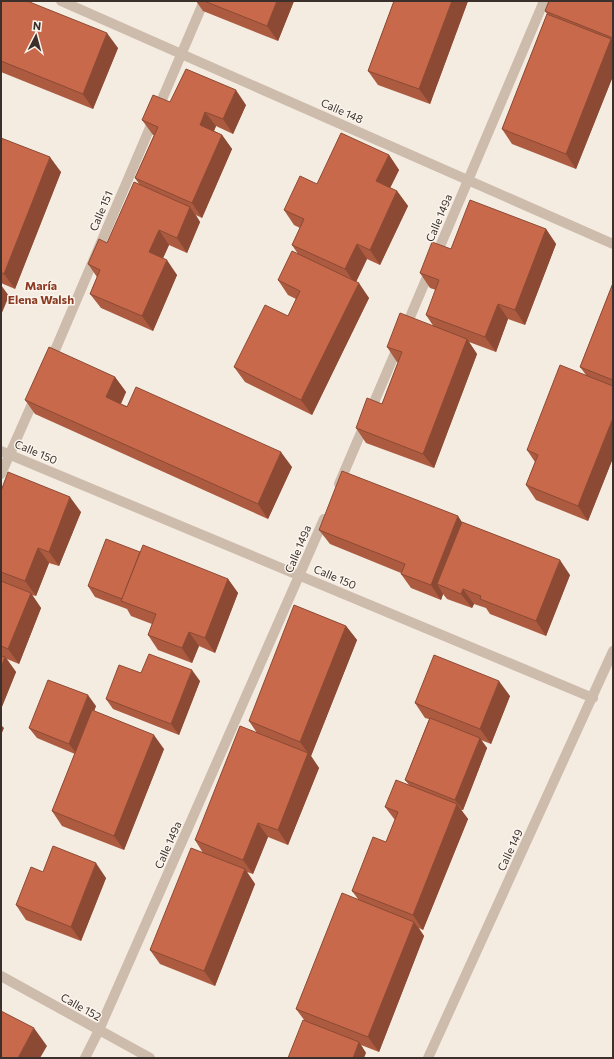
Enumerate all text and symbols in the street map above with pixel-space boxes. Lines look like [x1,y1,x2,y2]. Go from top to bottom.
north arrow [16,16,56,56]
text: N [32,19,42,32]
street label: Calle 148 [319,96,366,126]
street label: Calle 151 [86,189,115,233]
street label: Calle 149a [423,192,454,244]
district label: María Elena Walsh [8,278,74,306]
street label: Calle 150 [13,437,59,466]
street label: Calle 149a [282,523,313,575]
street label: Calle 150 [312,562,358,591]
street label: Calle 149a [151,819,184,871]
street label: Calle 149 [494,826,525,873]
street label: Calle 152 [59,990,104,1023]

